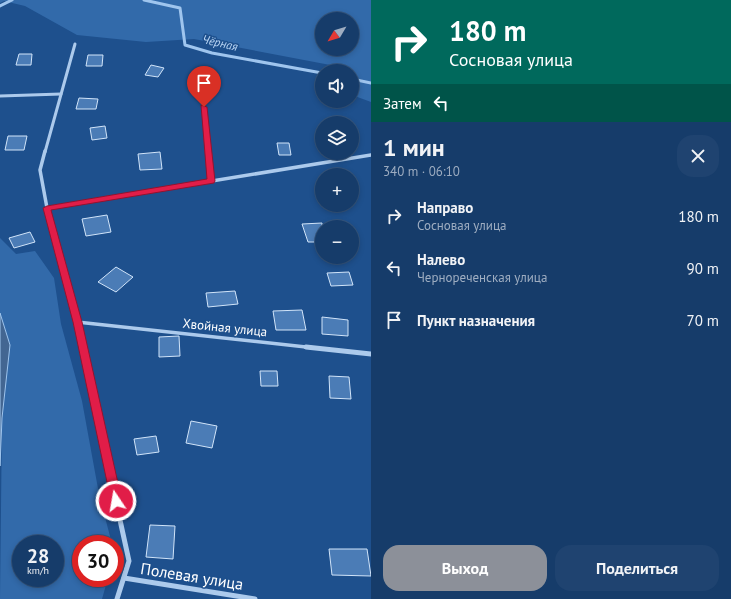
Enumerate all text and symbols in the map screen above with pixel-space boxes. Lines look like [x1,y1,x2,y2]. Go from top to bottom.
north arrow [315,12,359,56]
map controls [315,12,359,264]
text: 180 m [449,12,526,49]
icon: right [383,16,435,68]
water label: Чёрная [201,31,240,54]
text: Сосновая улица [449,48,573,71]
button: sound [315,64,359,108]
pin [187,66,221,107]
icon: arrive [193,72,215,94]
icon: left [430,92,452,114]
text: Затем [383,94,422,113]
button: layers [315,116,359,160]
text: 1 мин [383,132,445,163]
button: close [677,135,719,177]
text: 340 m · 06:10 [383,163,460,180]
button: + [315,168,359,212]
text: Направо [417,198,473,217]
icon: right [383,205,405,227]
text: 180 m [678,207,719,226]
text: Сосновая улица [417,217,506,234]
button: − [315,220,359,264]
text: Налево [417,250,465,269]
icon: left [383,257,405,279]
text: 90 m [686,259,719,278]
text: Чернореченская улица [417,269,547,286]
icon: arrive [383,309,405,331]
text: Пункт назначения [417,311,535,330]
text: 70 m [686,311,719,330]
street label: Хвойная улица [182,315,268,340]
position arrow [95,480,137,522]
speed limit sign: 30 [72,535,124,587]
text: 28 [27,543,49,569]
button: Выход [383,545,547,591]
button: Поделиться [555,545,719,591]
street label: Полевая улица [139,558,245,594]
text: km/h [27,564,49,577]

